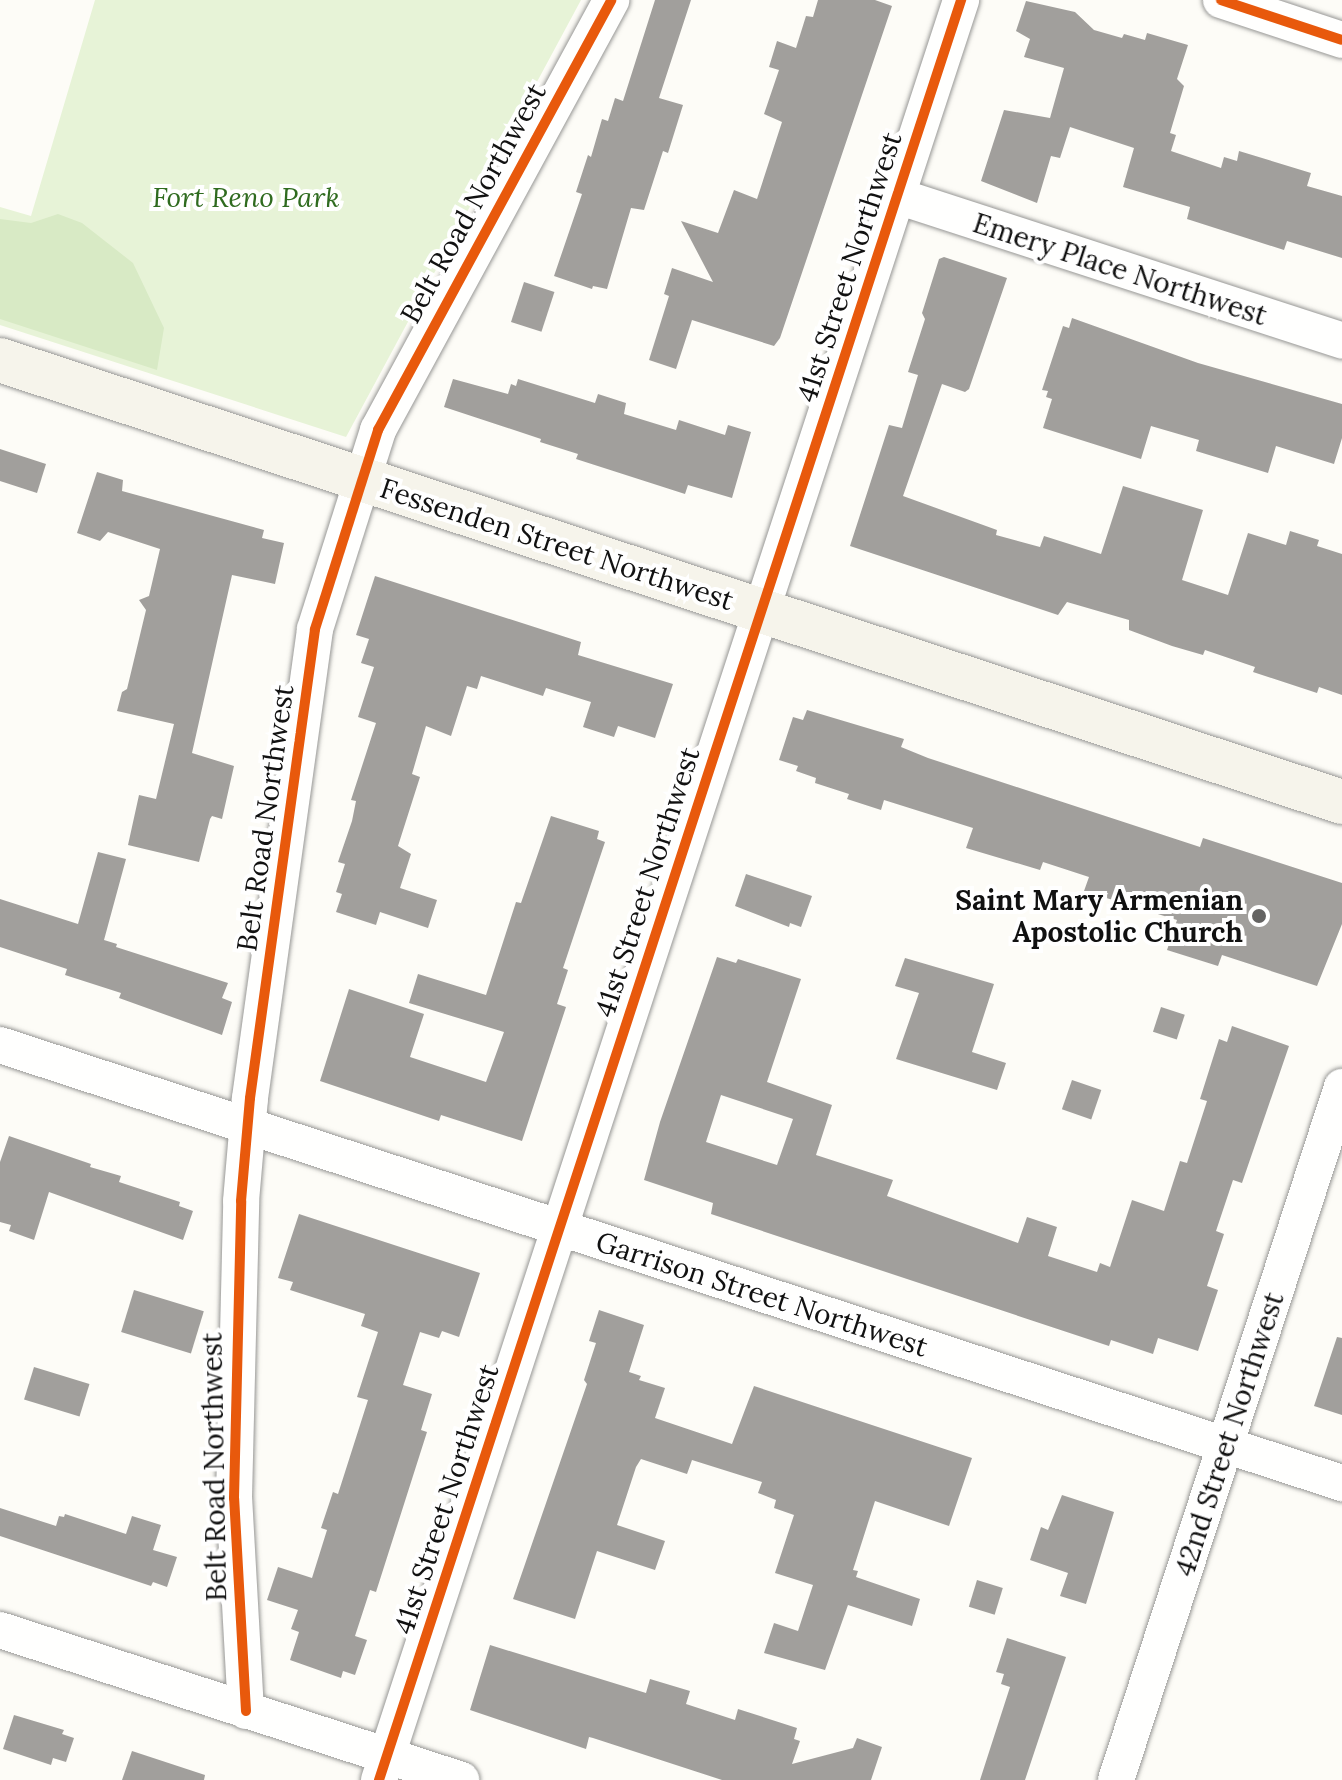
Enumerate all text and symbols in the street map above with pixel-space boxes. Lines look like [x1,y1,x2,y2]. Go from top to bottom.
street label: Belt Road Northwest [393,77,553,329]
street label: 41st Street Northwest [790,128,908,406]
park label: Fort Reno Park [152,180,340,214]
street label: Emery Place Northwest [969,206,1271,332]
street label: Fessenden Street Northwest [376,471,738,617]
street label: Belt Road Northwest [230,682,300,954]
street label: 41st Street Northwest [588,743,706,1021]
place label: Saint Mary Armenian Apostolic Church [955,883,1243,949]
marker: Saint Mary Armenian Apostolic Church [1250,907,1268,925]
street label: Garrison Street Northwest [592,1224,932,1364]
street label: 42nd Street Northwest [1167,1288,1291,1580]
street label: Belt Road Northwest [195,1332,233,1602]
street label: 41st Street Northwest [387,1360,505,1638]

